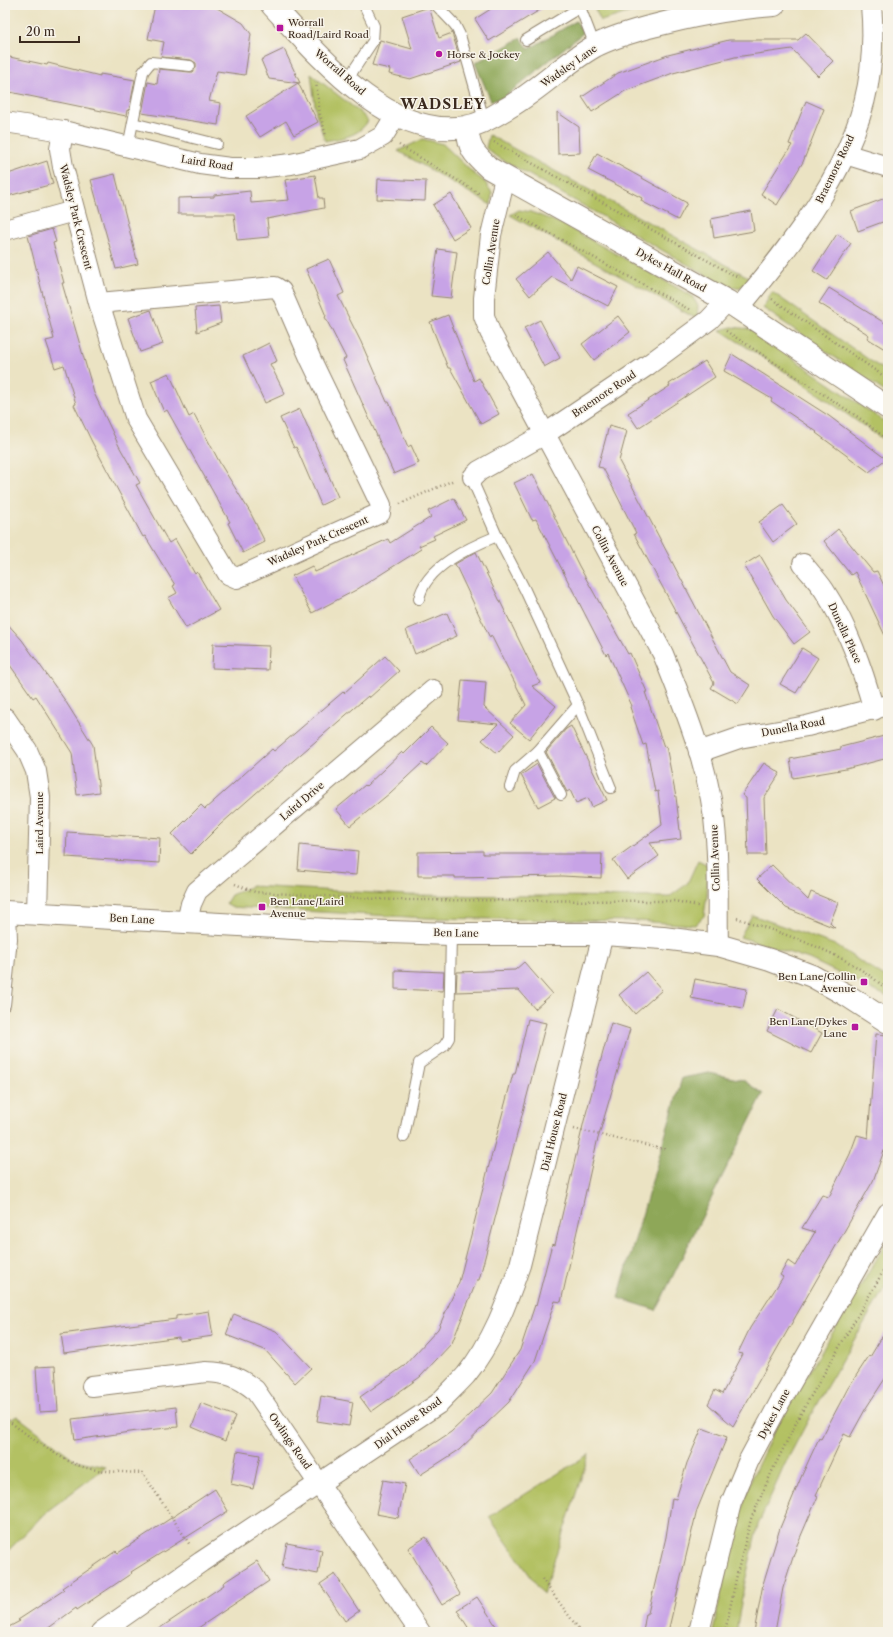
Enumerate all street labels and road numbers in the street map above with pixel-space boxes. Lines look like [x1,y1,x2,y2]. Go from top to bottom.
street label: Wadsley Lane [538,42,600,91]
street label: Worrall Road [311,46,368,98]
street label: Braemore Road [813,133,857,205]
street label: Laird Road [180,152,234,174]
street label: Wadsley Park Crescent [56,162,96,272]
street label: Collin Avenue [479,218,503,286]
street label: Dykes Hall Road [633,245,709,295]
street label: Braemore Road [569,368,639,420]
street label: Wadsley Park Crescent [265,513,371,569]
street label: Collin Avenue [589,523,632,589]
street label: Dunella Place [825,601,865,666]
street label: Dunella Road [760,714,826,740]
street label: Laird Drive [277,779,327,823]
street label: Laird Avenue [33,791,46,854]
street label: Collin Avenue [707,824,723,892]
street label: Ben Lane [109,911,155,927]
street label: Ben Lane [433,926,479,940]
street label: Dial House Road [538,1092,570,1172]
street label: Dykes Lane [755,1386,793,1441]
street label: Dial House Road [372,1394,444,1452]
street label: Owlings Road [266,1410,314,1472]

